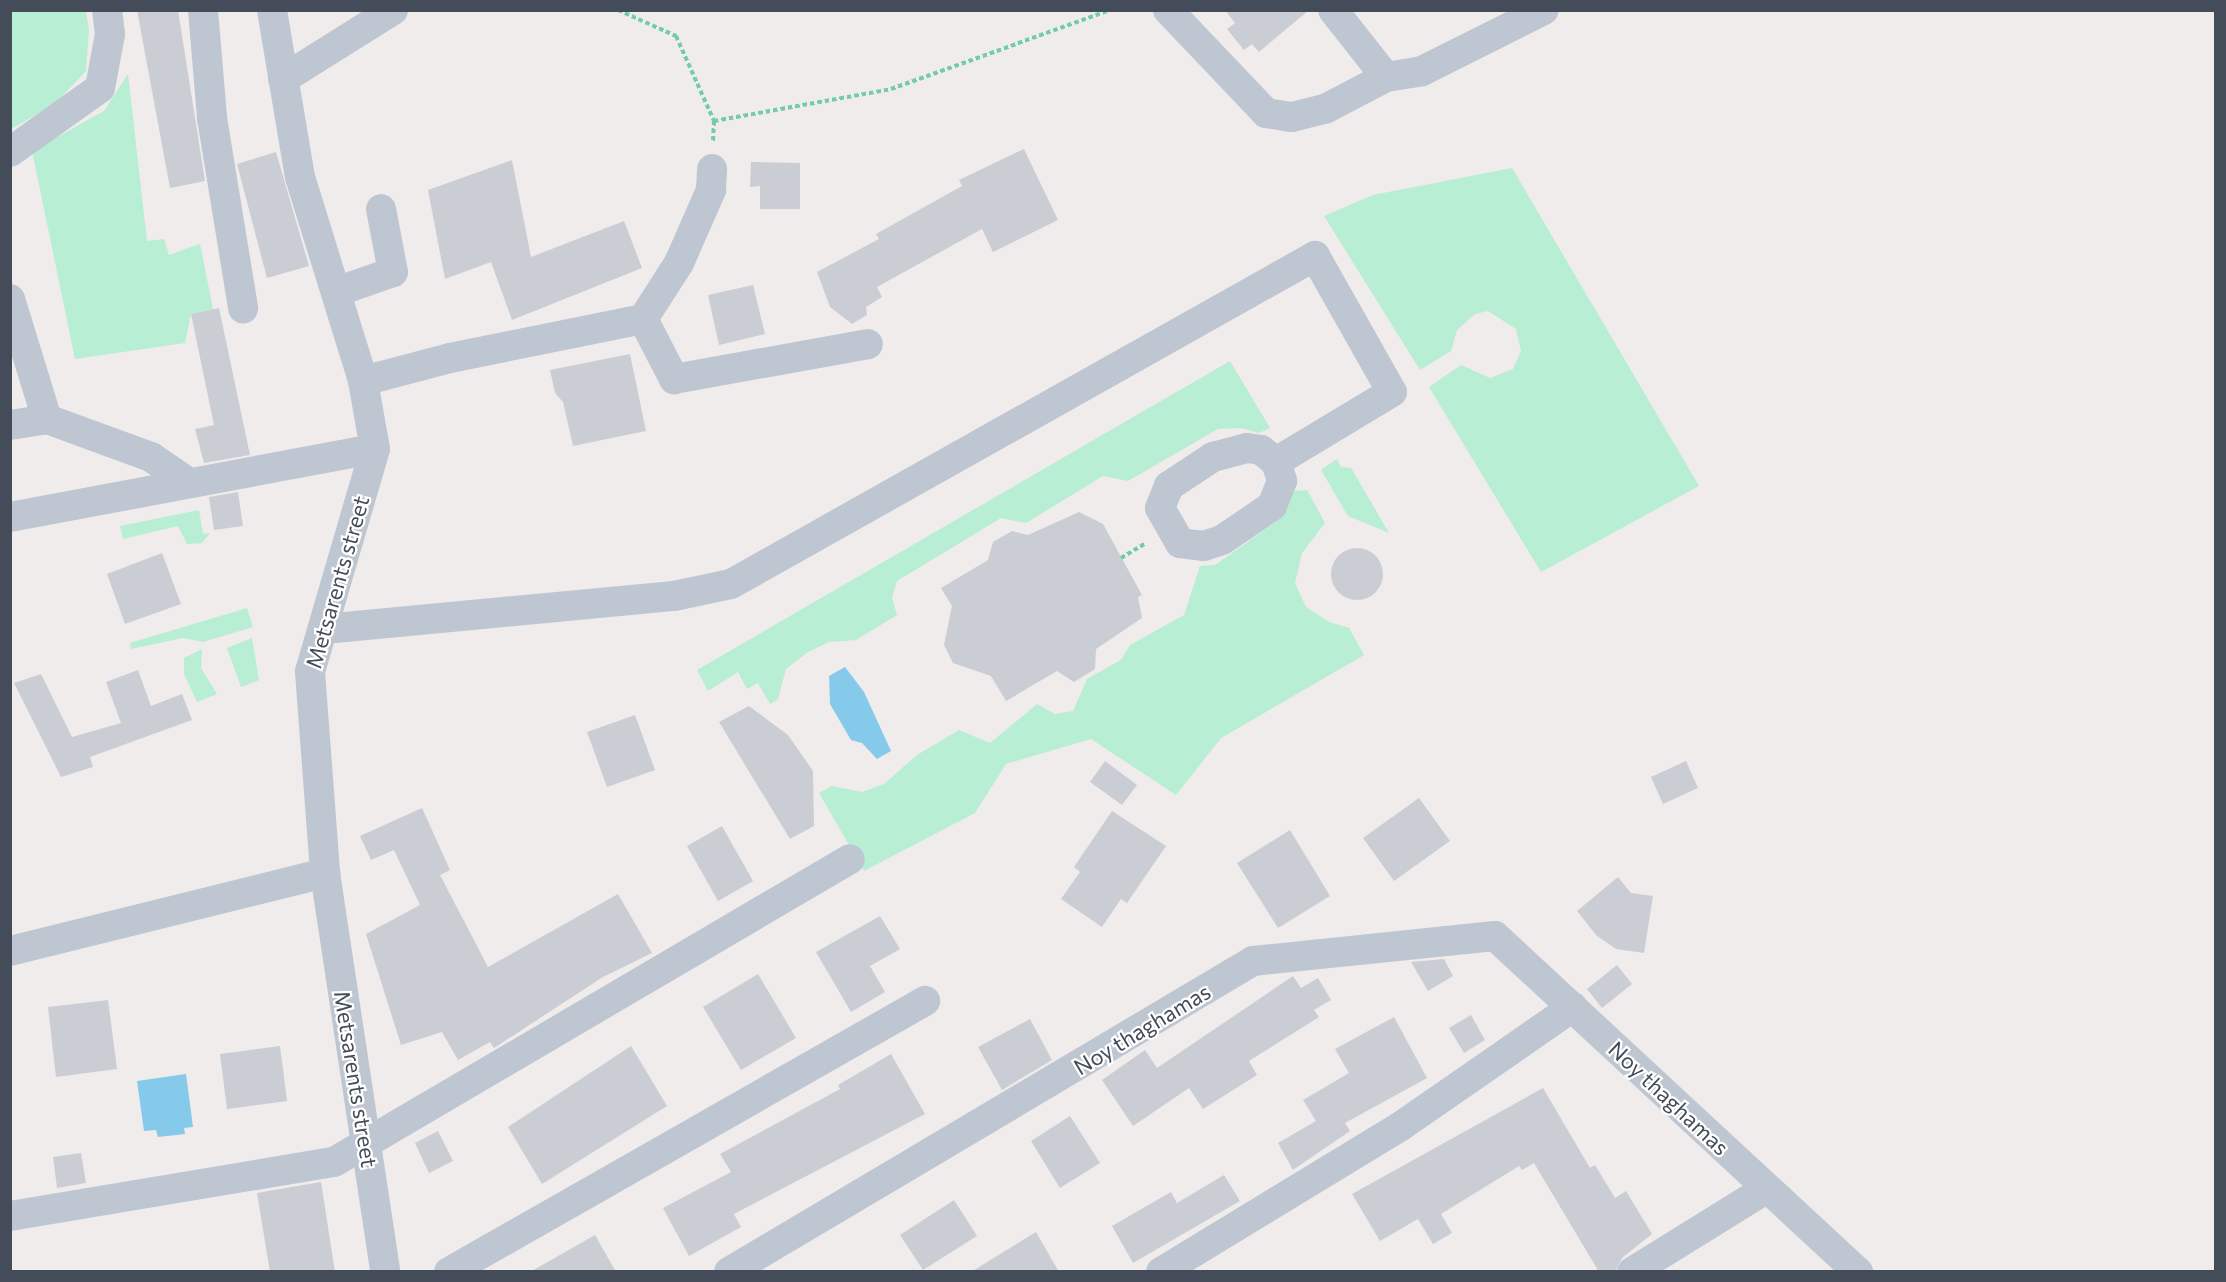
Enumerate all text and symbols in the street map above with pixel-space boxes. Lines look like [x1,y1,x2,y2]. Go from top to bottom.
street label: Metsarents street [300,493,374,671]
street label: Noy thaghamas [1069,978,1215,1080]
street label: Metsarents street [329,989,383,1169]
street label: Noy thaghamas [1603,1036,1735,1160]

